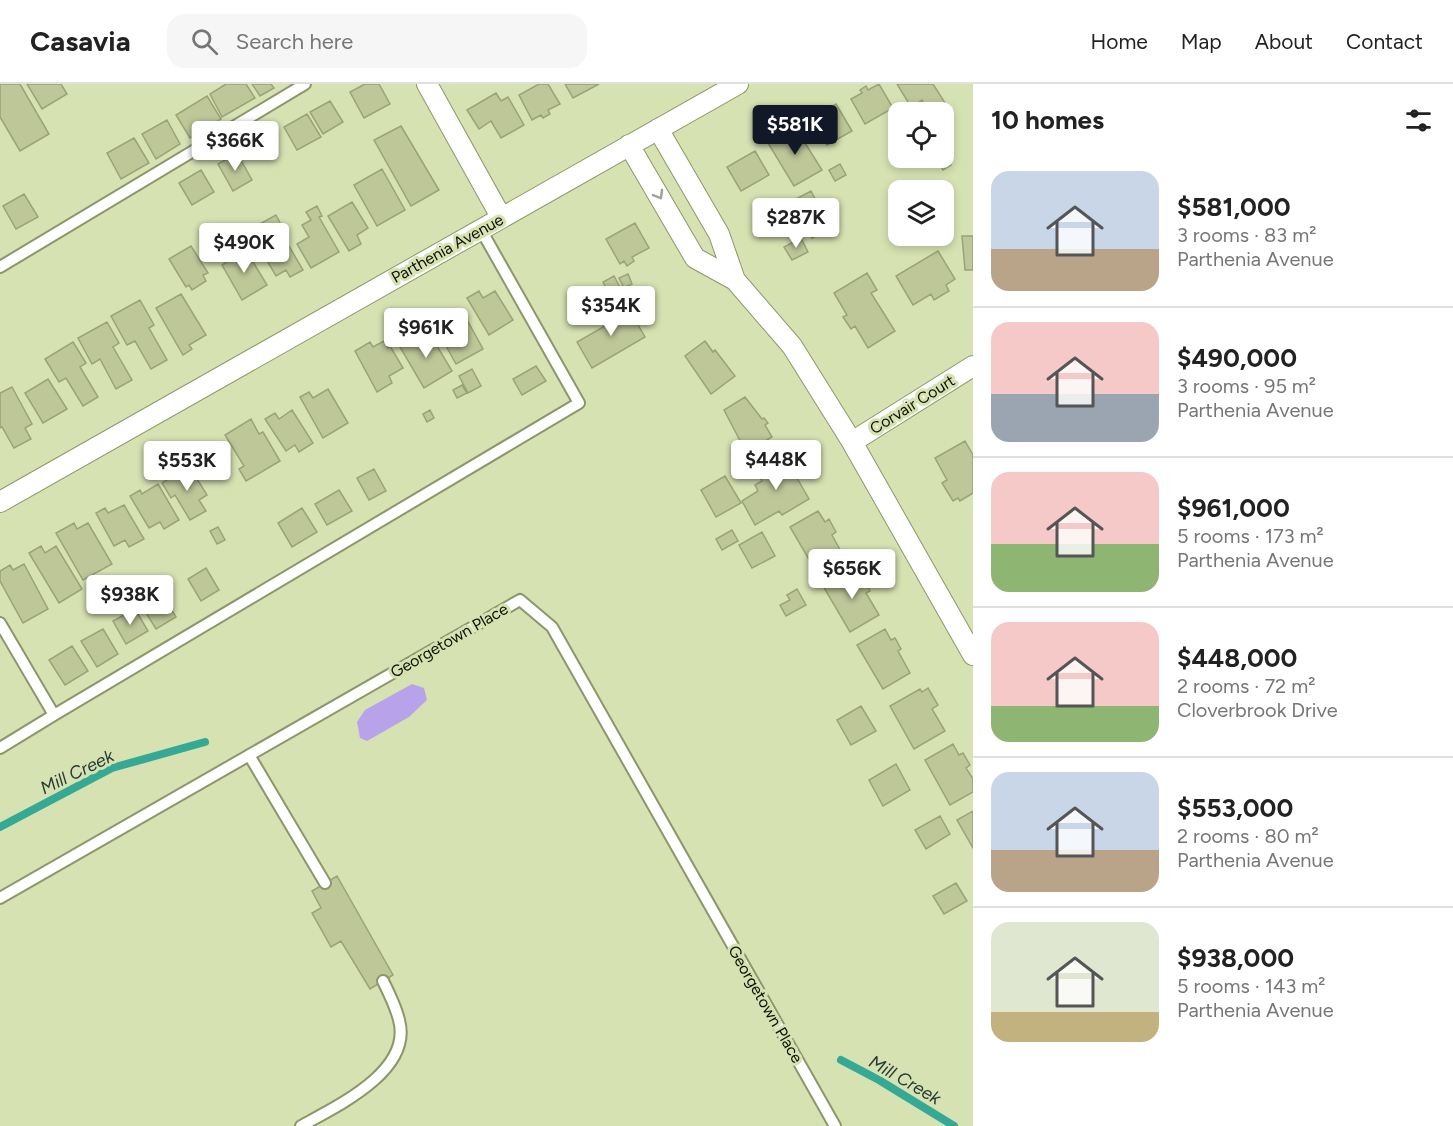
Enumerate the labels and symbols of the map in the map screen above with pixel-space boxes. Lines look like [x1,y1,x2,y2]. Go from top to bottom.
pin: $581K [753,105,837,156]
pin: $366K [193,121,277,172]
one-way arrow [651,189,663,199]
pin: $287K [754,198,838,249]
street label: Parthenia Avenue [388,210,507,287]
pin: $490K [202,223,286,274]
pin: $354K [569,286,653,337]
pin: $961K [384,308,468,359]
street label: Corvair Court [866,371,958,438]
pin: $448K [734,440,818,491]
pin: $553K [145,441,229,492]
pin: $656K [810,549,894,600]
pin: $938K [88,575,172,626]
street label: Georgetown Place [387,599,512,682]
water label: Mill Creek [36,744,119,799]
street label: Georgetown Place [724,942,807,1067]
water label: Mill Creek [865,1051,946,1110]

